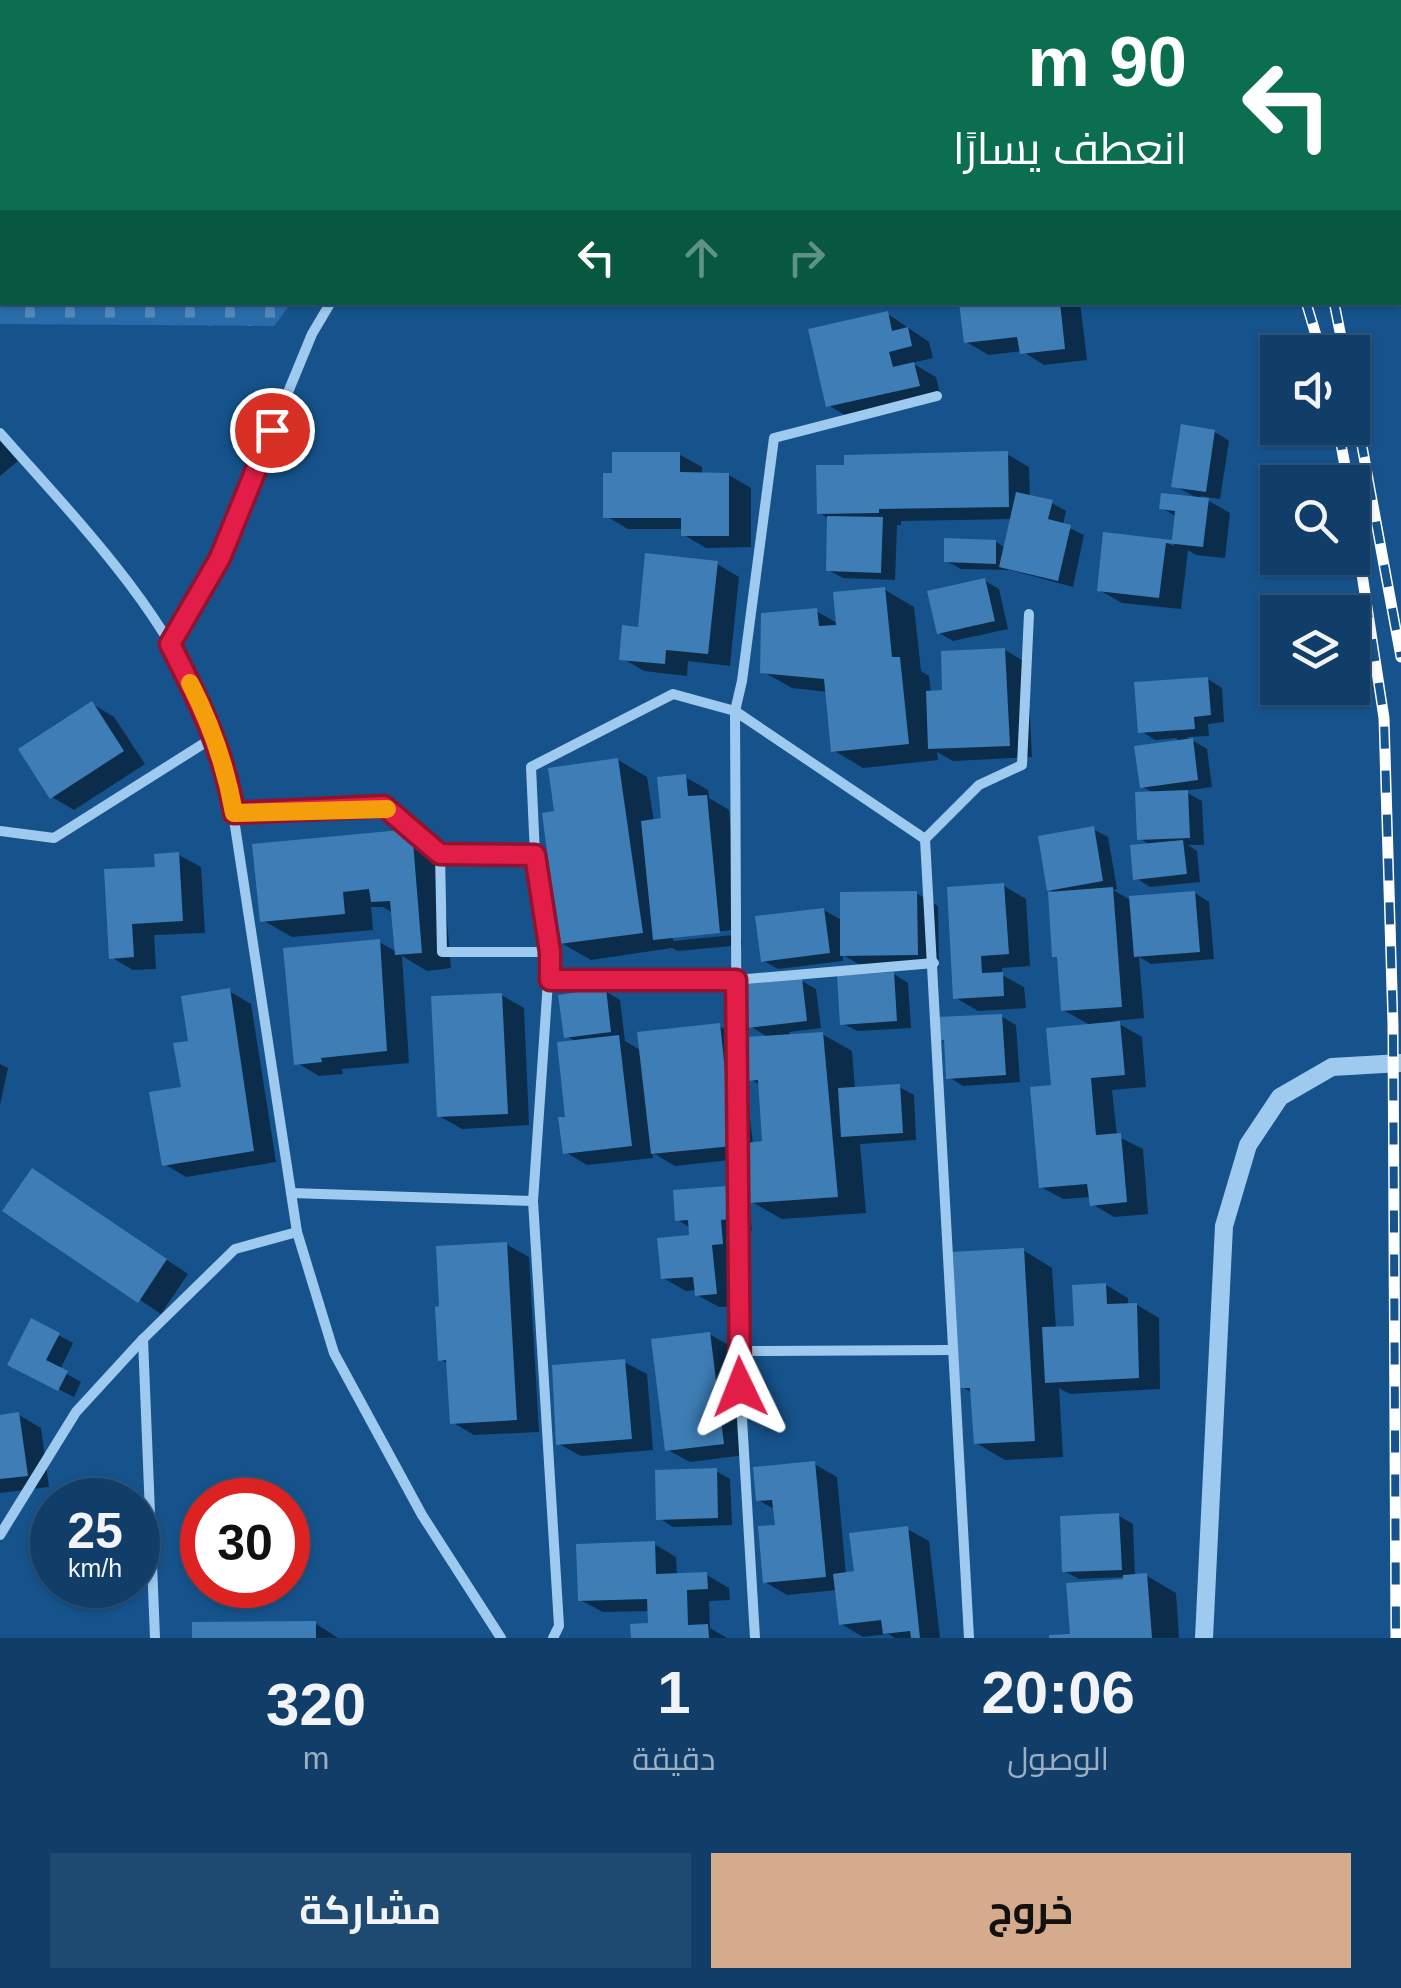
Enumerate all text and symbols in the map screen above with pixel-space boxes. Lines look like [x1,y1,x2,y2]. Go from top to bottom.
text: 90 m [1027,23,1187,101]
icon: left [1222,40,1352,170]
text: انعطف يسارًا [953,123,1187,174]
icon: left [569,230,624,285]
icon: ahead [674,230,729,285]
icon: right [779,230,834,285]
map controls [1260,335,1370,705]
button: sound [1260,335,1370,445]
pin [230,388,315,473]
icon: arrive [245,403,300,458]
button: search [1260,465,1370,575]
button: layers [1260,595,1370,705]
position arrow [688,1335,792,1439]
speed limit sign: 30 [180,1478,310,1608]
text: 25 [67,1503,123,1559]
text: km/h [68,1554,122,1582]
text: 1 [657,1659,691,1726]
text: 20:06 [981,1659,1135,1726]
text: 320 [266,1671,366,1738]
text: m [303,1740,329,1776]
text: دقيقة [632,1741,715,1777]
text: الوصول [1007,1741,1109,1777]
button: مشاركة [50,1853,691,1968]
button: خروج [711,1853,1351,1968]

